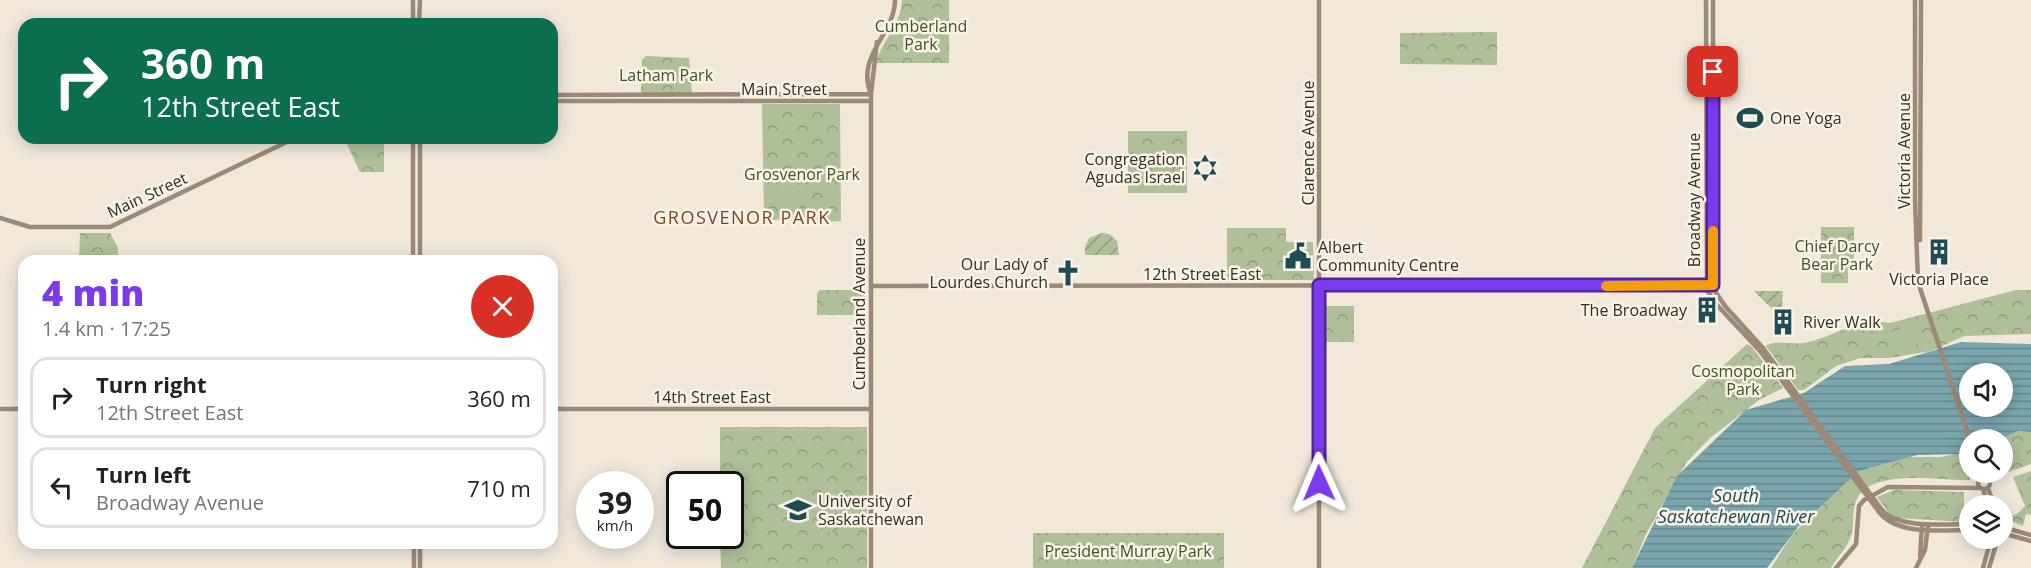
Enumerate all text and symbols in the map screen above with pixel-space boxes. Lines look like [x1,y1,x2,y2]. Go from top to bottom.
park label: Cumberland Park [875,15,967,55]
text: 360 m [141,34,265,91]
icon: right [42,42,120,120]
pin [1687,46,1738,97]
icon: arrive [1696,55,1729,88]
park label: Latham Park [619,64,714,86]
street label: Main Street [741,78,827,100]
street label: Clarence Avenue [1297,81,1319,205]
text: 12th Street East [141,88,340,125]
street label: Victoria Avenue [1893,93,1915,209]
sports icon: One Yoga [1735,103,1765,133]
place label: One Yoga [1770,107,1842,129]
street label: Broadway Avenue [1683,133,1705,267]
place label: Congregation Agudas Israel [1085,148,1185,188]
synagogue icon: Congregation Agudas Israel [1190,153,1220,183]
park label: Grosvenor Park [744,163,861,185]
street label: Main Street [103,167,191,223]
district label: GROSVENOR PARK [653,205,831,229]
park label: Chief Darcy Bear Park [1794,235,1881,275]
place label: Albert Community Centre [1318,236,1459,276]
building icon: Victoria Place [1924,237,1954,267]
street label: Cumberland Avenue [848,238,870,390]
public building icon: Albert Community Centre [1283,241,1313,271]
place label: Our Lady of Lourdes Church [929,253,1050,293]
church icon: Our Lady of Lourdes Church [1053,258,1083,288]
street label: 12th Street East [1143,263,1261,285]
text: 4 min [42,268,144,317]
place label: Victoria Place [1889,268,1989,290]
button: close [471,275,534,338]
building icon: The Broadway [1692,295,1722,325]
place label: The Broadway [1581,299,1688,321]
building icon: River Walk [1768,307,1798,337]
place label: River Walk [1803,311,1881,333]
text: 1.4 km · 17:25 [42,315,171,342]
park label: Cosmopolitan Park [1691,360,1795,400]
map controls [1959,363,2013,549]
button: sound [1959,363,2013,417]
text: Turn right [96,369,207,399]
icon: right [45,381,78,414]
text: 360 m [467,383,531,413]
street label: 14th Street East [653,386,771,408]
text: 12th Street East [96,399,243,426]
button: search [1959,429,2013,483]
position arrow [1287,451,1351,515]
text: Turn left [96,459,191,489]
icon: left [45,471,78,504]
speed limit sign: 50 [666,471,744,549]
text: 710 m [467,473,531,503]
text: 39 [598,482,632,523]
water label: South Saskatchewan River [1658,483,1815,528]
text: Broadway Avenue [96,489,264,516]
place label: University of Saskatchewan [818,490,924,530]
school or university icon: University of Saskatchewan [783,495,813,525]
button: layers [1959,495,2013,549]
text: km/h [597,515,633,535]
park label: President Murray Park [1044,540,1212,562]

